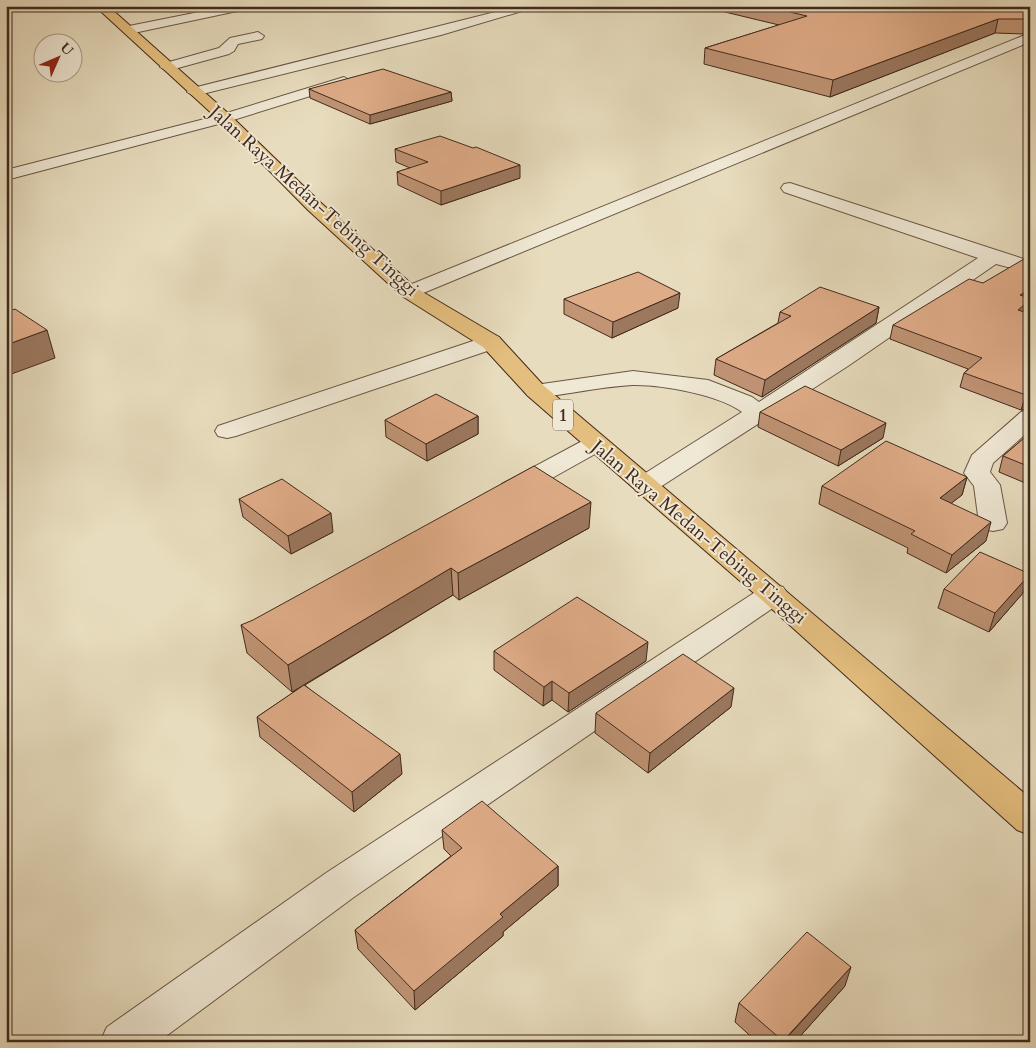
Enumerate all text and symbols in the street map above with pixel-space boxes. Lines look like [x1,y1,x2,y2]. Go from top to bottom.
north arrow [32,32,82,82]
text: U [56,38,78,60]
street label: Jalan Raya Medan-Tebing Tinggi [201,98,424,302]
road number: 1 [553,400,573,430]
street label: Jalan Raya Medan-Tebing Tinggi [583,432,812,630]

